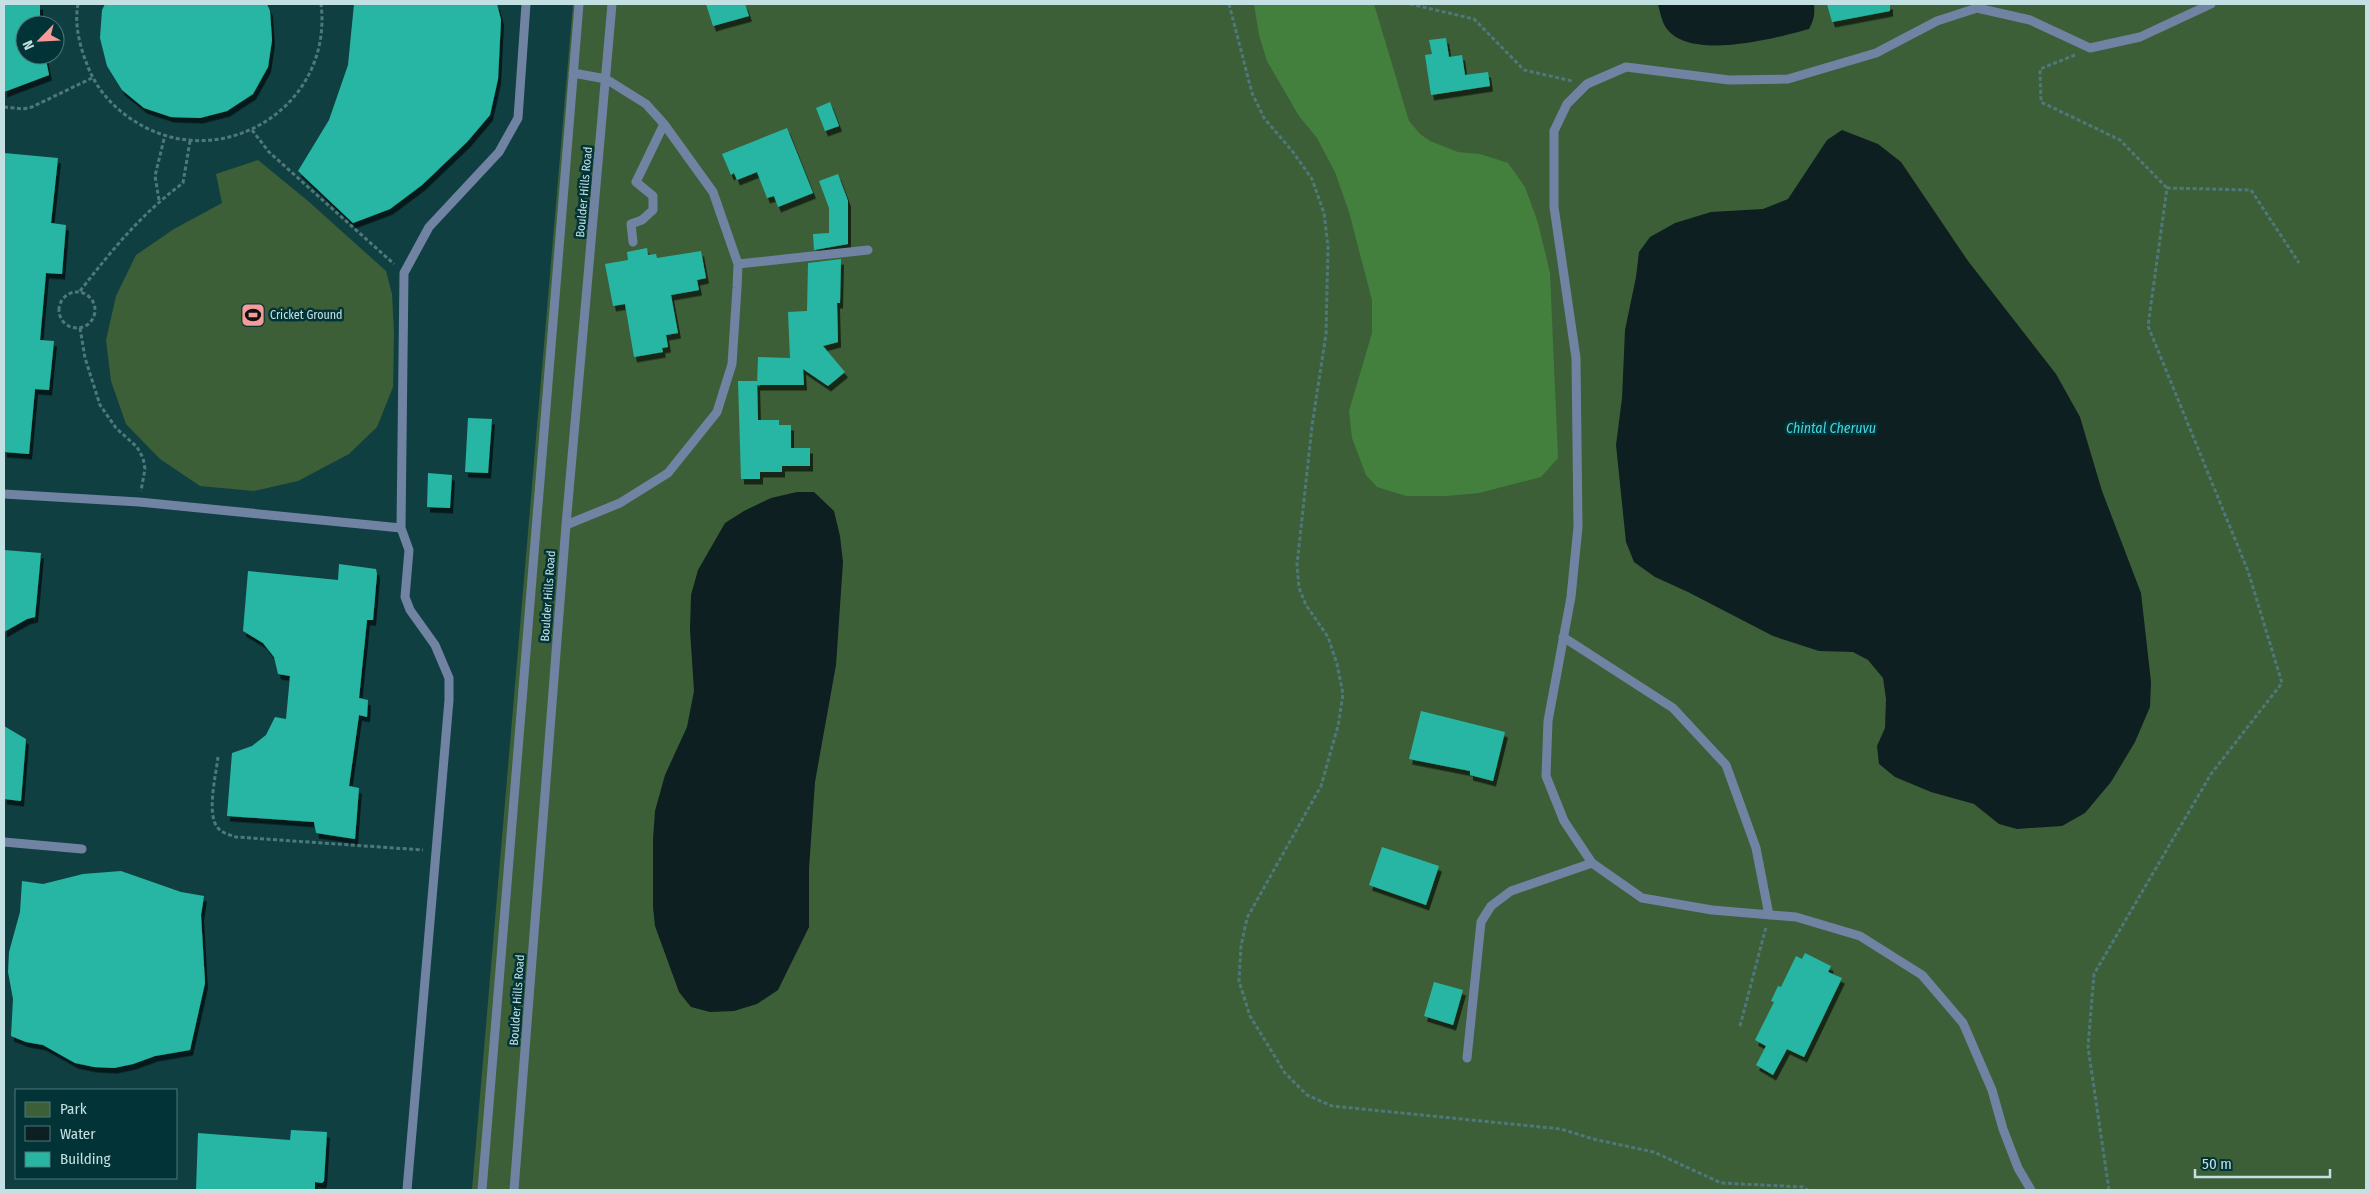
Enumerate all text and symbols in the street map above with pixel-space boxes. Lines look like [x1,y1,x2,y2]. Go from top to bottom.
north arrow [15,15,65,65]
text: N [19,38,38,52]
street label: Boulder Hills Road [573,146,595,238]
sports icon: Cricket Ground [240,302,266,328]
place label: Cricket Ground [270,308,343,322]
water label: Chintal Cheruvu [1786,420,1876,437]
street label: Boulder Hills Road [538,550,558,642]
street label: Boulder Hills Road [507,954,527,1046]
legend [15,1089,178,1179]
text: Park [60,1100,87,1118]
text: Water [60,1125,96,1143]
scale bar [2195,1146,2330,1178]
text: Building [60,1150,111,1168]
text: 50 m [2202,1155,2232,1173]

